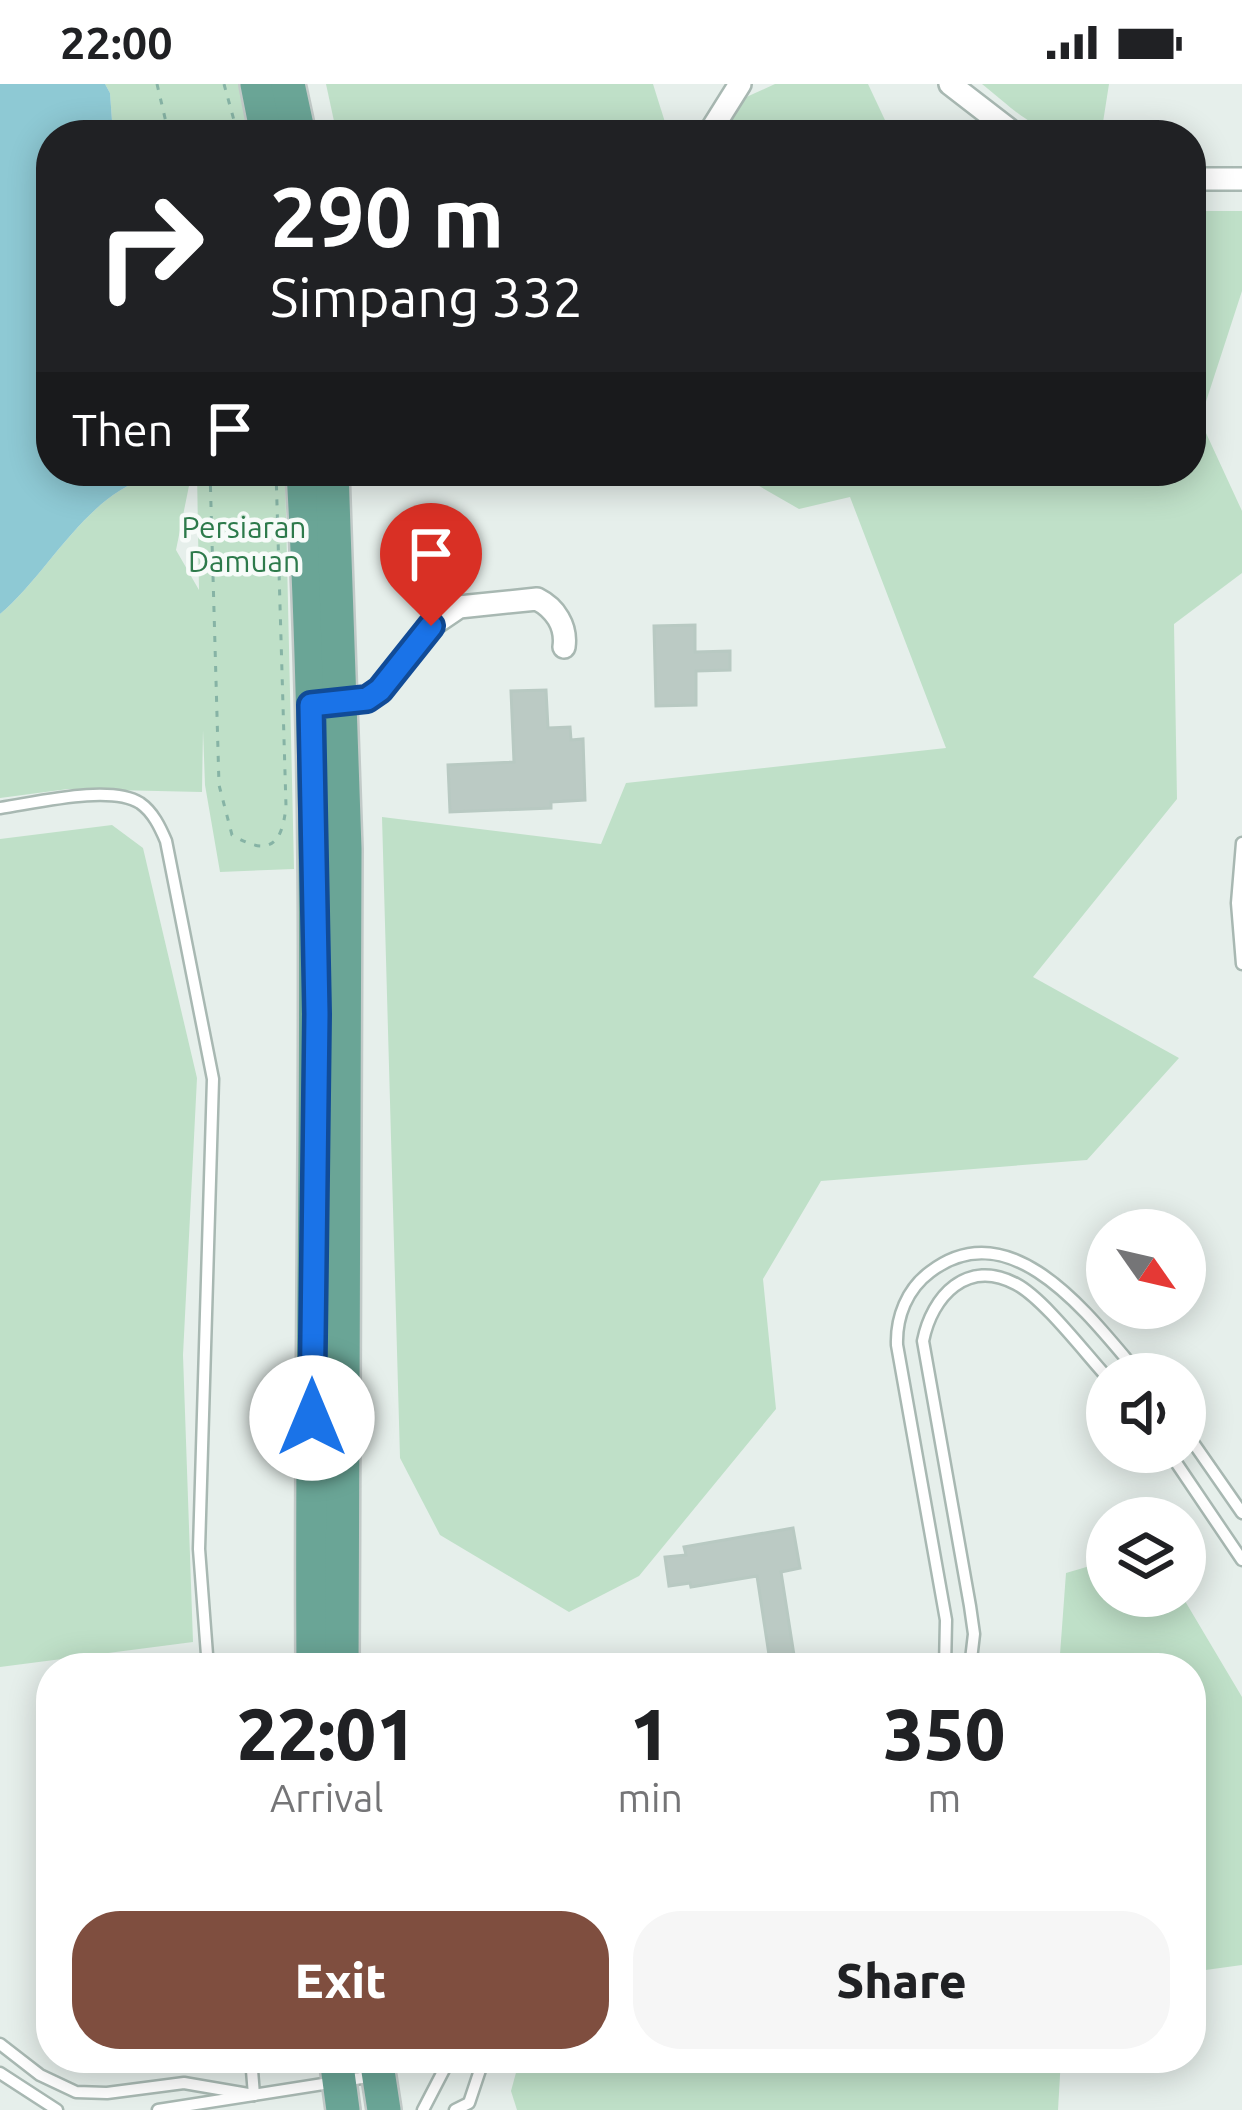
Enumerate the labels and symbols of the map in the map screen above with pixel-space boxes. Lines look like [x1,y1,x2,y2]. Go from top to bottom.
pin [380,503,482,626]
park label: Persiaran Damuan [182,510,306,578]
north arrow [1086,1209,1206,1329]
position arrow [249,1355,375,1481]

